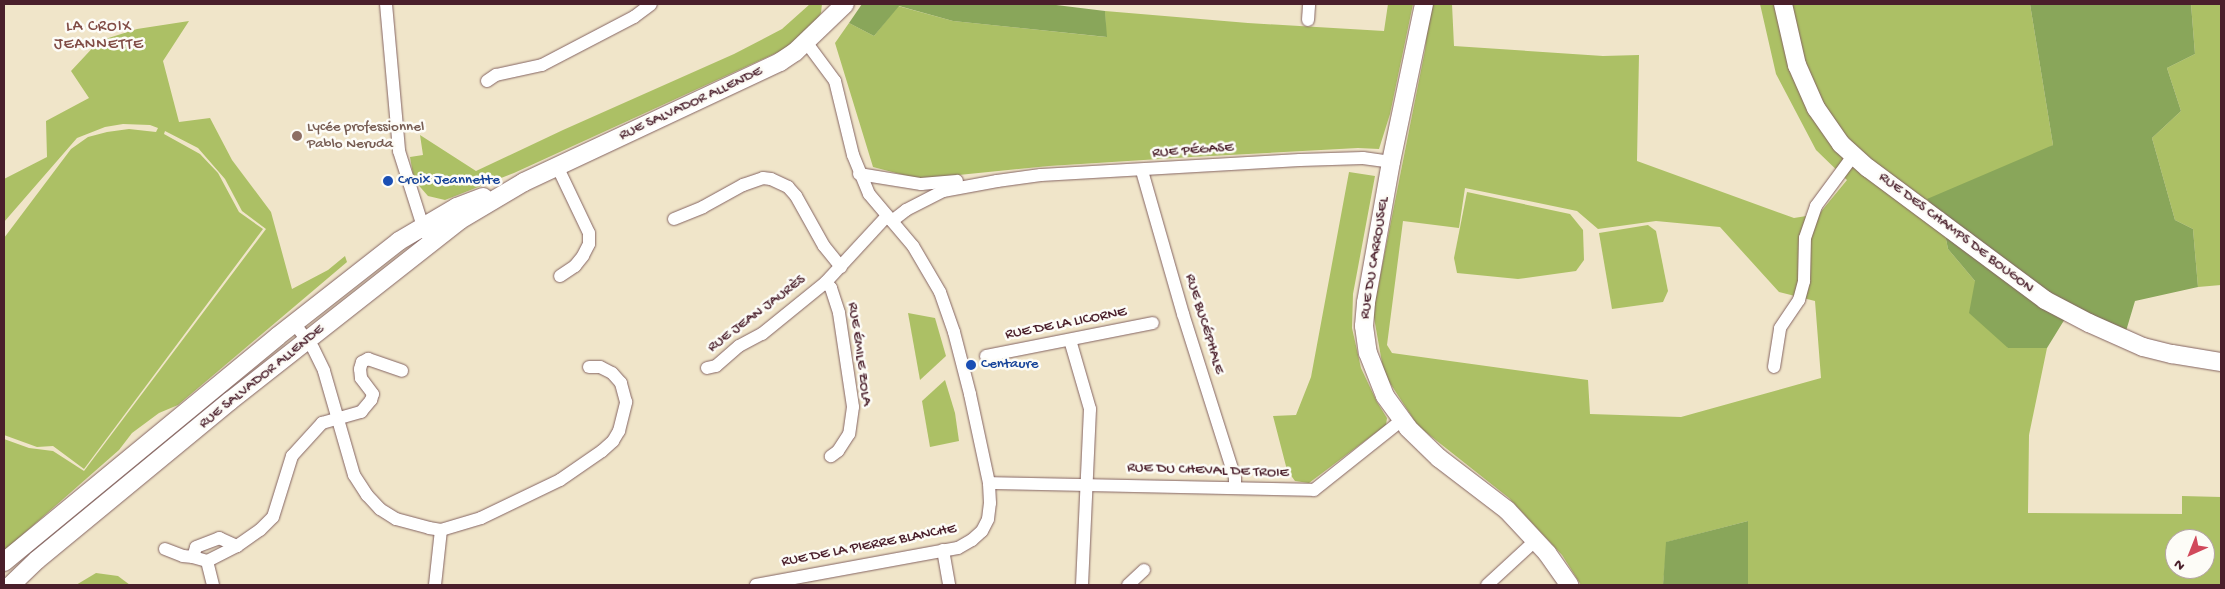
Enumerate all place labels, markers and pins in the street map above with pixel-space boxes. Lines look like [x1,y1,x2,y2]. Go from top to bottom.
place label: Lycée professionnel Pablo Neruda [307,118,424,153]
marker: Lycée professionnel Pablo Neruda [291,130,303,142]
place label: Croix Jeannette [398,172,500,190]
marker: Croix Jeannette [382,175,394,187]
place label: Centaure [981,356,1039,374]
marker: Centaure [965,359,977,371]

